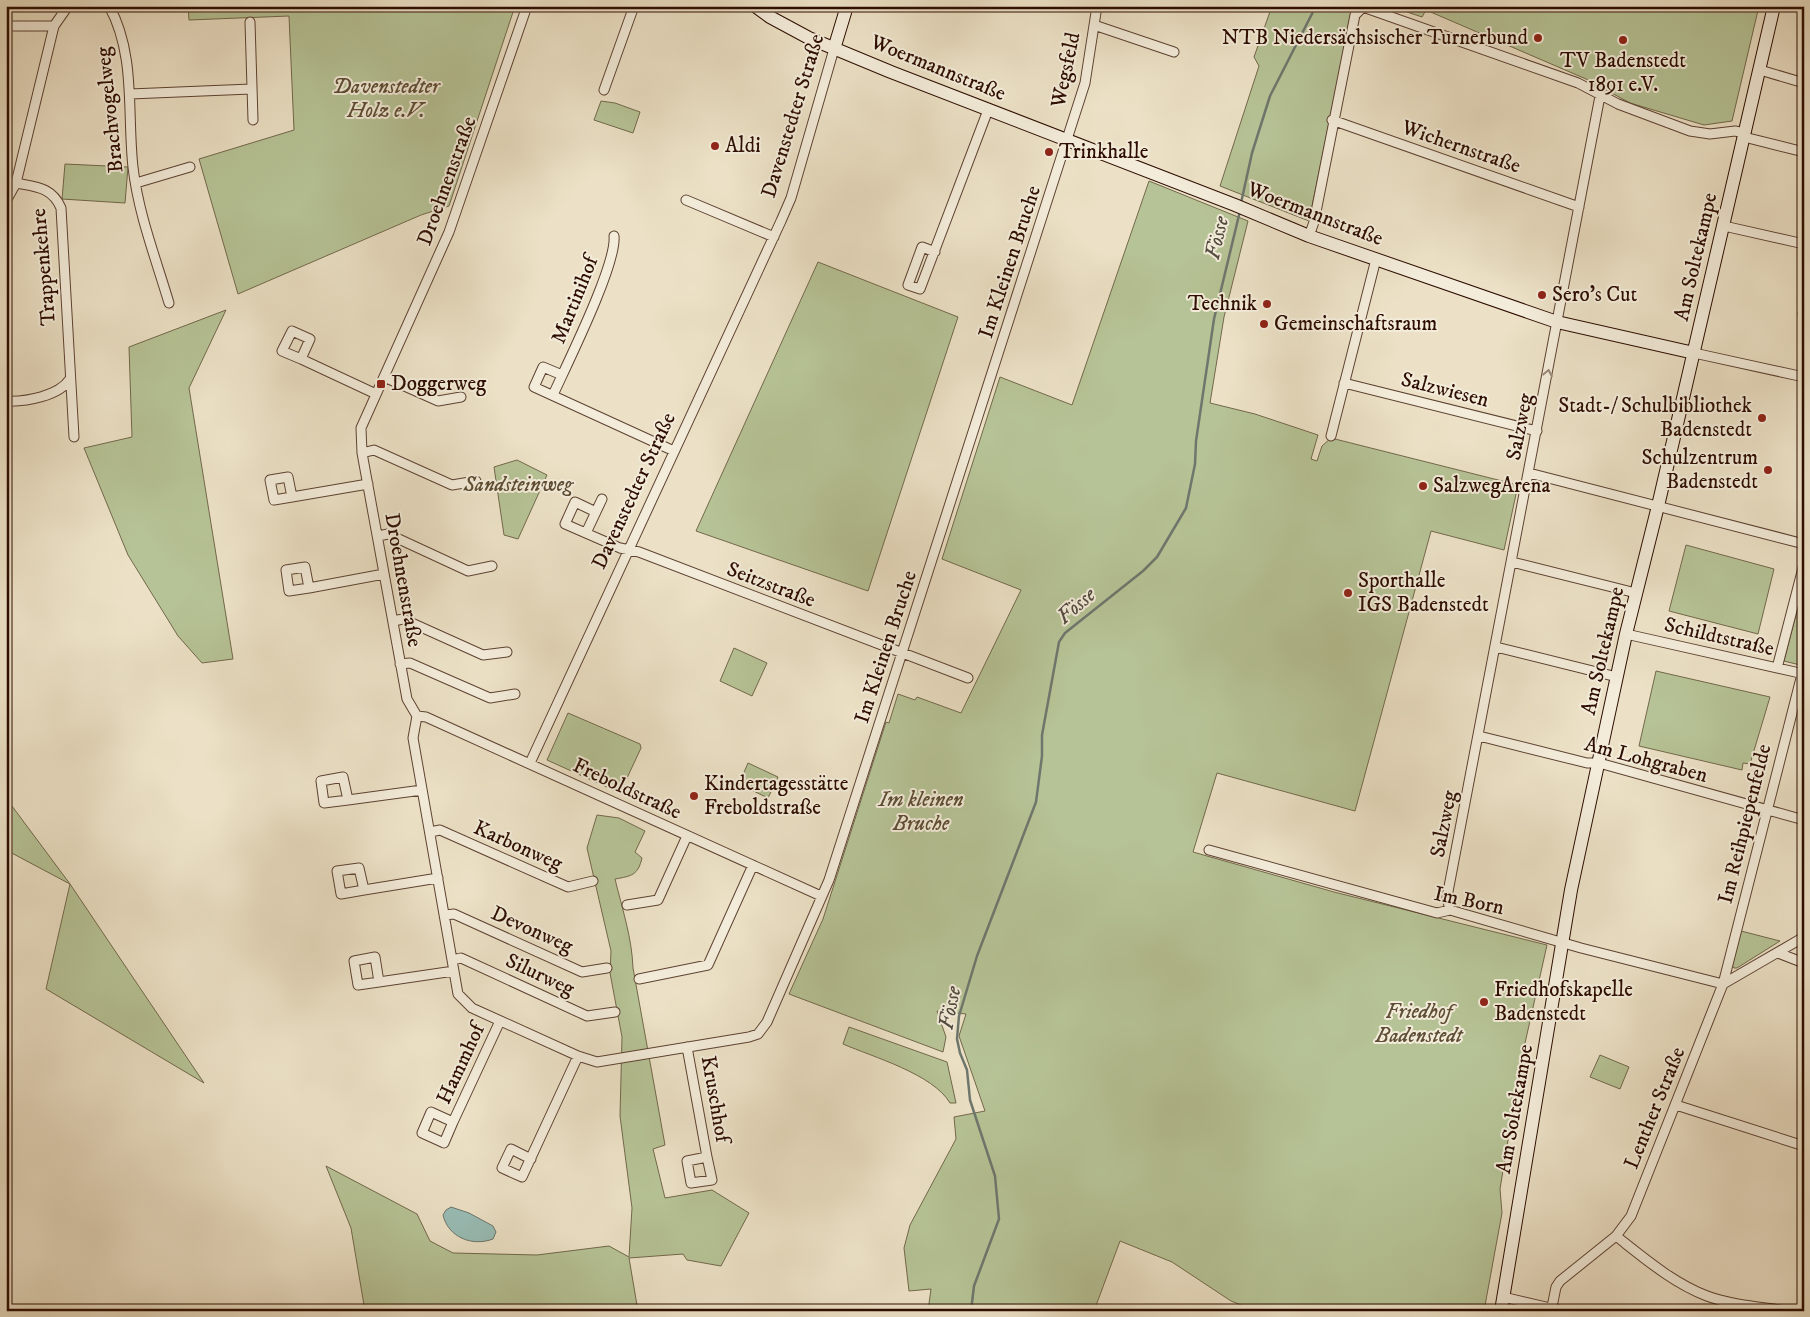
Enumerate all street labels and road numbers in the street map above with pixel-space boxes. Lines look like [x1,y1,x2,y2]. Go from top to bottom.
street label: Woermannstraße [866,29,1010,107]
street label: Wegsfeld [1045,29,1087,111]
street label: Davenstedter Straße [756,31,830,201]
street label: Brachvogelweg [90,45,130,174]
street label: Droehnenstraße [412,112,483,249]
street label: Wichernstraße [1397,114,1524,180]
street label: Woermannstraße [1242,176,1387,252]
street label: Im Kleinen Bruche [973,182,1047,342]
street label: Am Soltekampe [1669,190,1723,324]
street label: Trappenkehre [26,207,62,327]
street label: Martinihof [546,249,606,348]
street label: Salzwiesen [1398,367,1492,413]
street label: Salzweg [1501,391,1539,463]
street label: Davenstedter Straße [586,408,682,573]
street label: Droehnenstraße [378,511,428,649]
street label: Seitzstraße [723,556,819,614]
street label: Im Kleinen Bruche [849,567,923,727]
street label: Am Soltekampe [1576,584,1630,718]
street label: Schildtstraße [1662,612,1777,662]
street label: Am Lohgraben [1582,731,1710,789]
street label: Im Reihpiepenfelde [1713,741,1777,907]
street label: Freboldstraße [569,753,686,826]
street label: Salzweg [1425,788,1463,860]
street label: Karbonweg [469,815,567,877]
street label: Im Born [1431,881,1507,921]
street label: Devonweg [487,900,578,960]
street label: Silurweg [501,948,579,1003]
street label: Hammhof [431,1017,492,1108]
street label: Am Soltekampe [1491,1042,1539,1176]
street label: Lenther Straße [1619,1043,1691,1173]
street label: Kruschhof [695,1054,736,1148]

